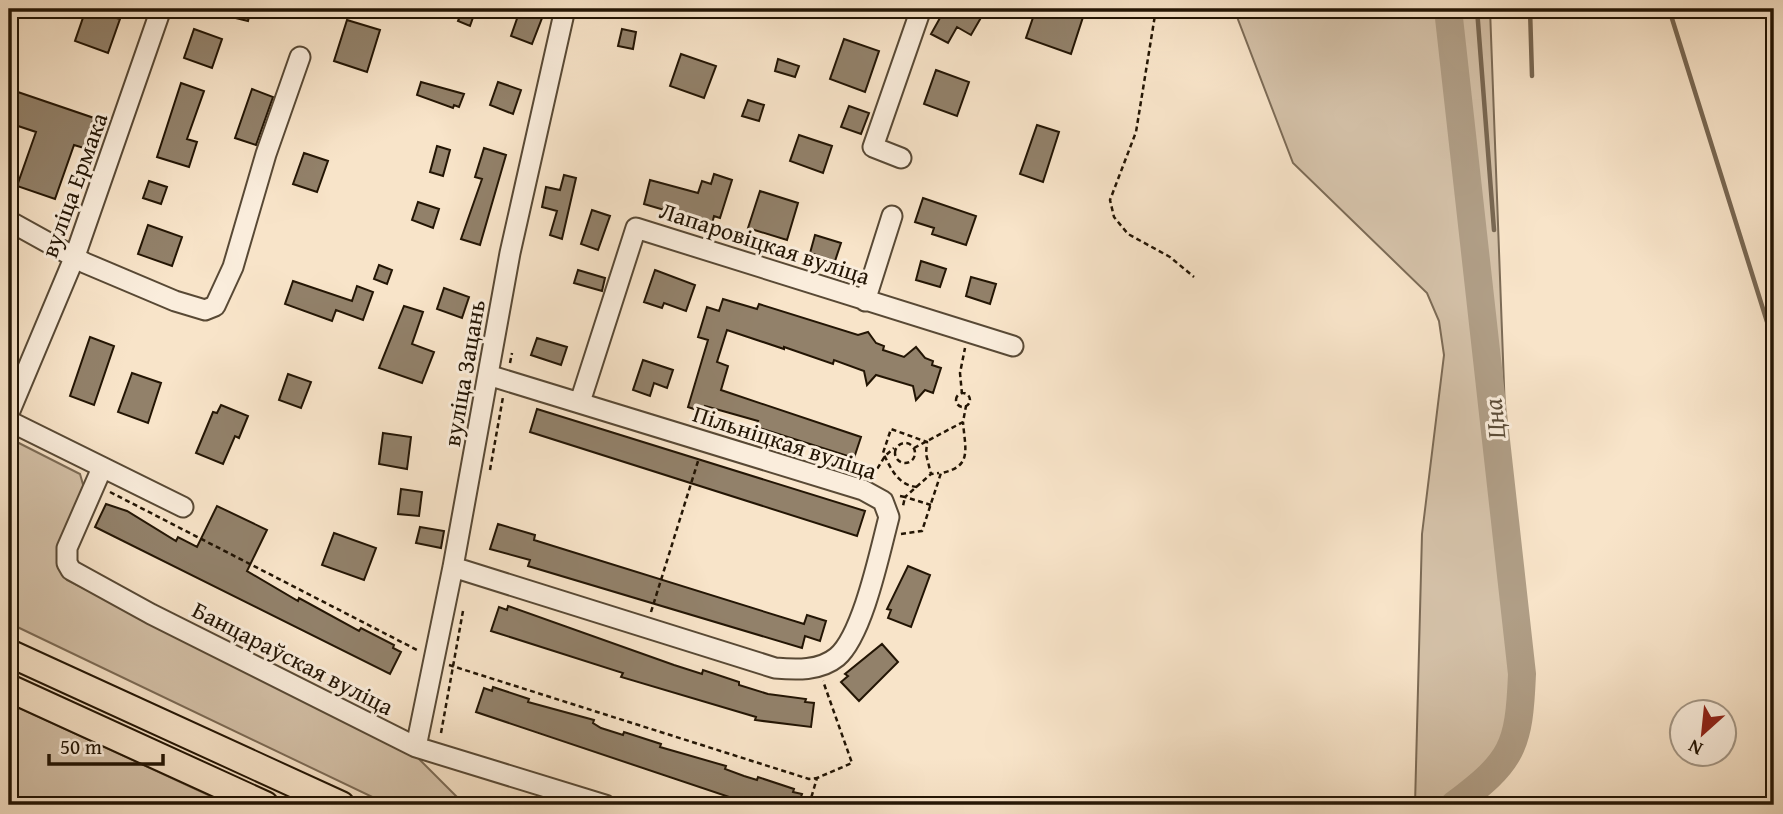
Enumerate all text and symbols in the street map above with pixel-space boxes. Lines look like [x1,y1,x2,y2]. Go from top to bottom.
street label: вуліца Ермака [32,107,117,262]
street label: Лапаровіцкая вуліца [655,192,875,294]
street label: вуліца Зацань [434,297,494,449]
street label: Пільніцкая вуліца [689,396,882,488]
water label: Цна [1472,397,1516,441]
street label: Банцараўская вуліца [186,592,400,724]
north arrow [1668,698,1738,768]
scale bar [49,723,163,767]
text: 50 m [60,731,102,762]
text: N [1683,733,1707,764]

